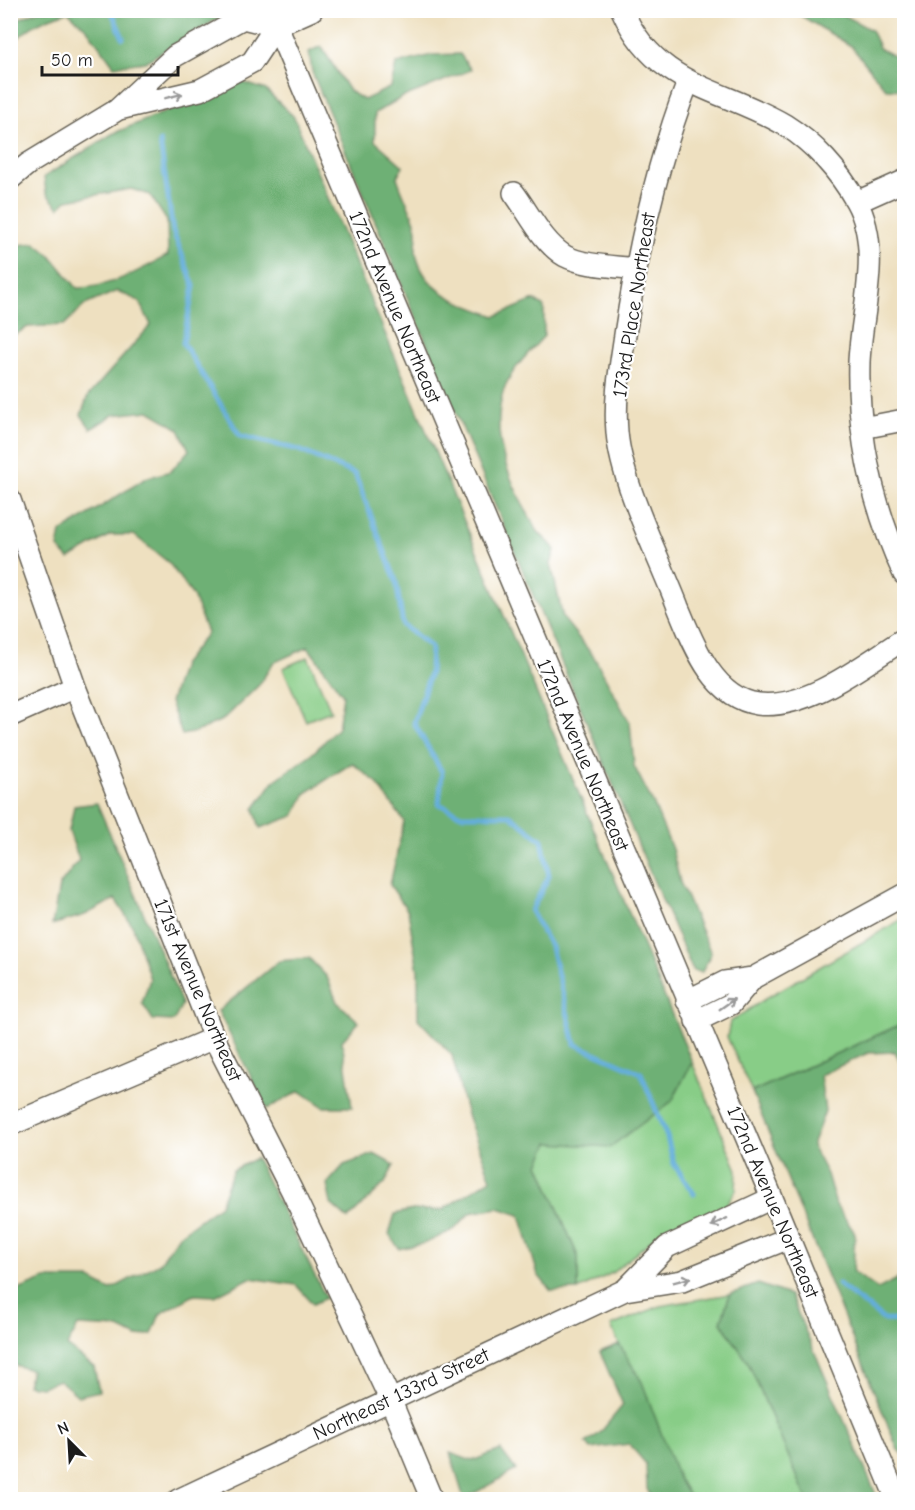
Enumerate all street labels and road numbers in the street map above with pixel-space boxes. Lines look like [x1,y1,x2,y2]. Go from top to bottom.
street label: 172nd Avenue Northeast [344,208,446,408]
street label: 173rd Place Northeast [608,210,660,399]
street label: 172nd Avenue Northeast [532,656,634,856]
street label: 171st Avenue Northeast [149,895,247,1086]
street label: 172nd Avenue Northeast [722,1103,824,1303]
street label: Northeast 133rd Street [309,1342,494,1445]

